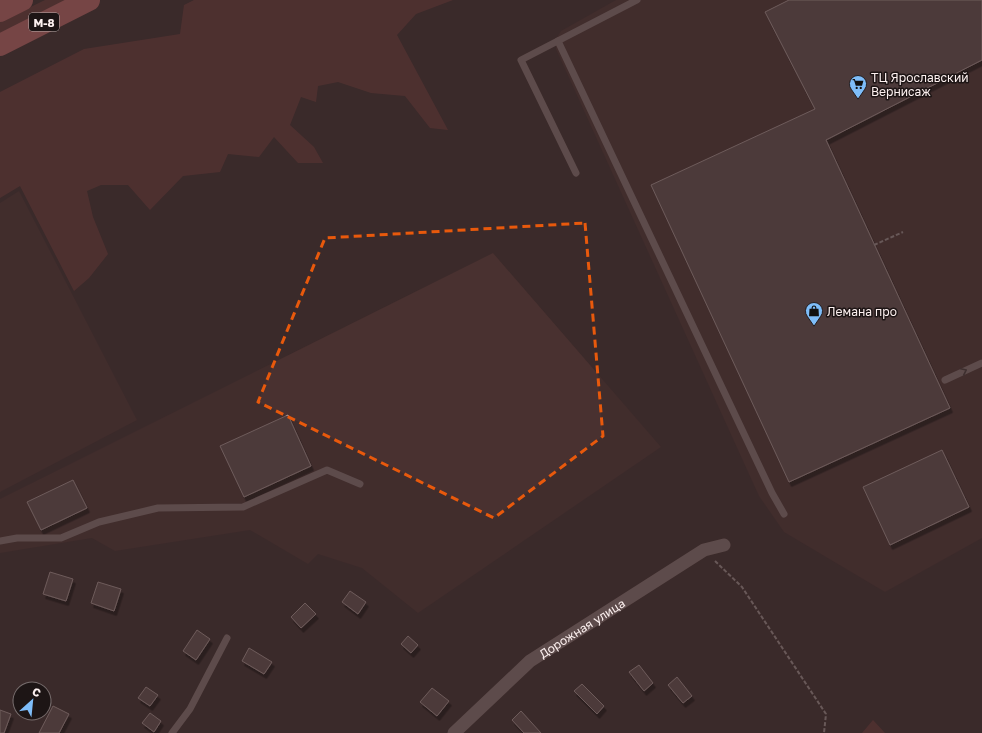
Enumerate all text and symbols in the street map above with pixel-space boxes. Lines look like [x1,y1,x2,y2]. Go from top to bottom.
road number: М-8 [29,13,59,31]
place label: ТЦ Ярославский Вернисаж [871,70,969,99]
supermarket icon: ТЦ Ярославский Вернисаж [848,74,868,99]
shop icon: Лемана про [804,301,824,326]
place label: Лемана про [827,304,897,319]
one-way arrow [959,368,967,376]
street label: Дорожная улица [536,595,627,661]
north arrow [12,681,52,721]
text: С [30,684,43,699]

